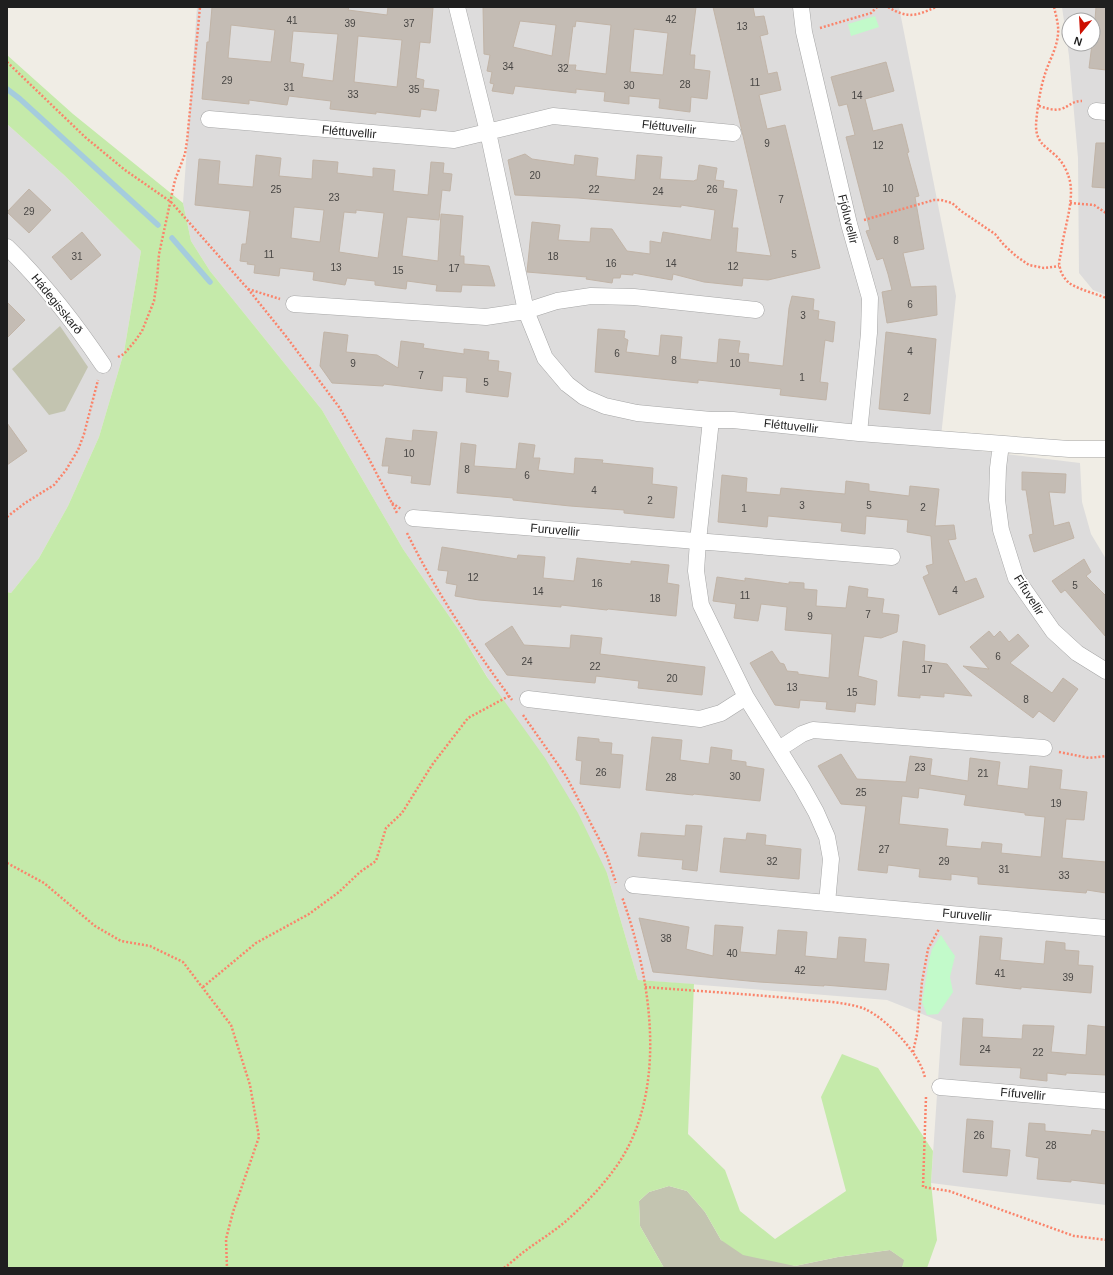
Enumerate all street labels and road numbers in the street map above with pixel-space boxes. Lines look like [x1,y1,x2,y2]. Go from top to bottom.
street label: Fléttuvellir [641,117,697,137]
street label: Fléttuvellir [321,123,377,141]
street label: Fjóluvellir [835,193,861,245]
street label: Hádegisskarð [28,271,86,337]
street label: Fléttuvellir [763,416,819,436]
street label: Furuvellir [530,521,580,539]
street label: Fífuvellir [1011,572,1047,618]
street label: Furuvellir [942,906,992,924]
street label: Fífuvellir [1000,1085,1046,1103]

